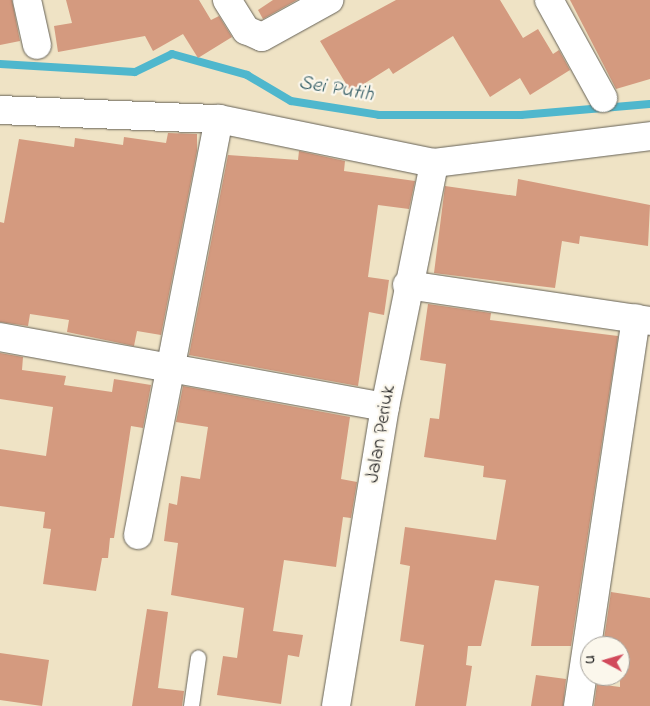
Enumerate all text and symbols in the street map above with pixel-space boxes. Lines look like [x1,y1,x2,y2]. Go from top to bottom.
water label: Sei Putih [297,70,375,108]
street label: Jalan Periuk [361,383,401,485]
north arrow [580,636,630,686]
text: U [580,654,601,665]

